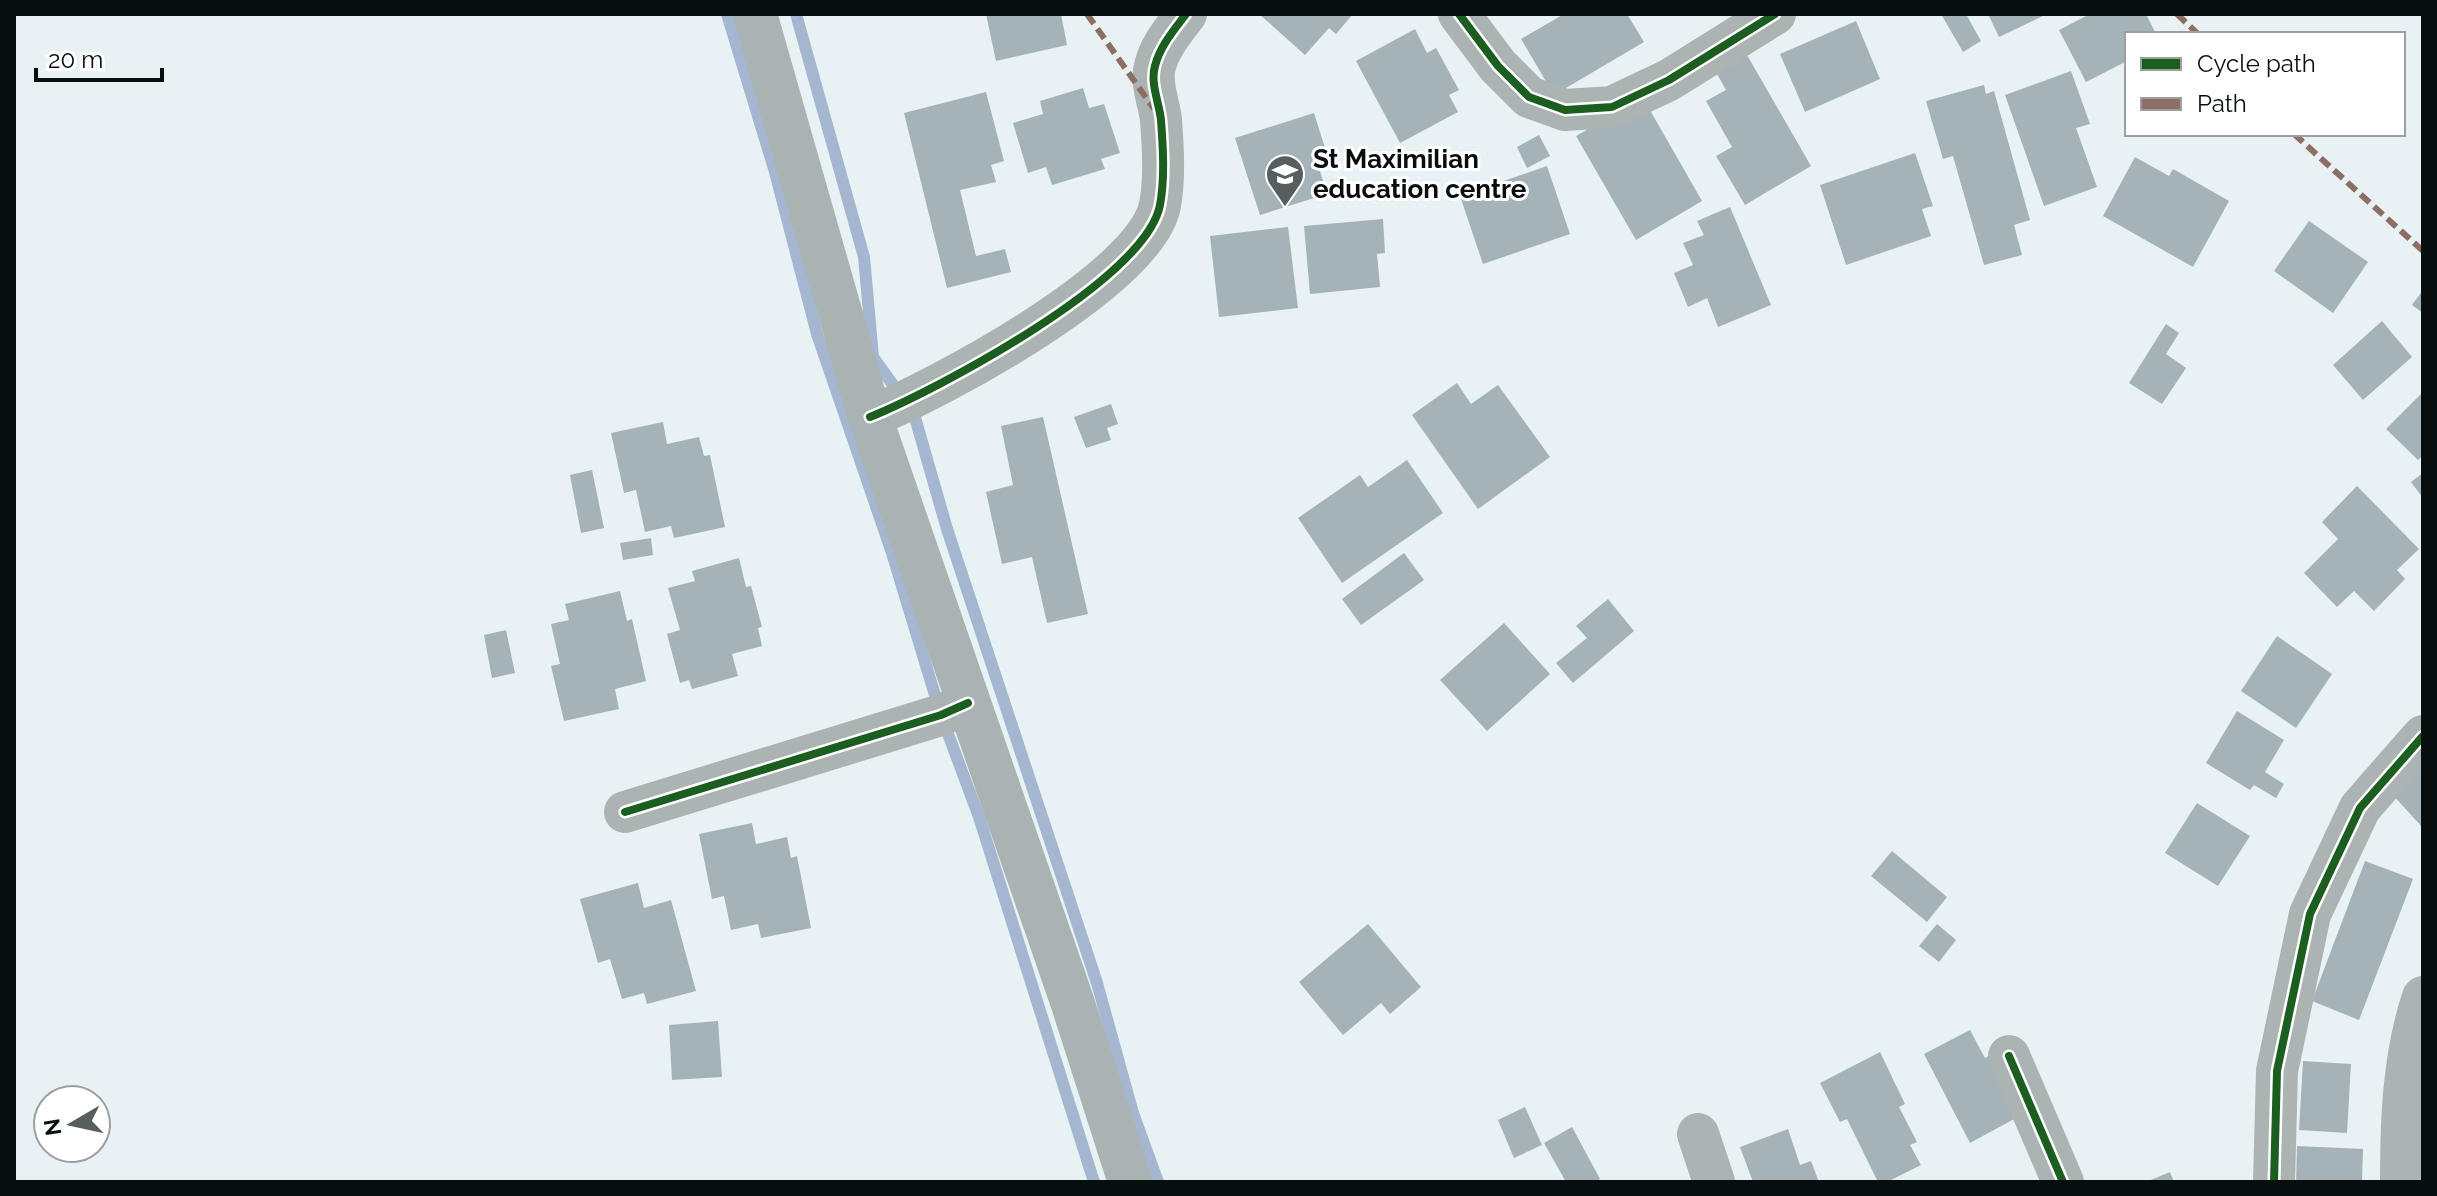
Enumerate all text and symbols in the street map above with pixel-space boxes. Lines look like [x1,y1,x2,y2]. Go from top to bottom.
scale bar [36,32,162,82]
legend [2125,32,2405,136]
text: 20 m [48,45,103,74]
text: Cycle path [2197,49,2316,78]
text: Path [2197,89,2247,118]
place label: St Maximilian education centre [1313,144,1527,204]
school or university icon: St Maximilian education centre [1264,153,1306,208]
north arrow [32,1084,112,1164]
text: N [38,1117,66,1137]

